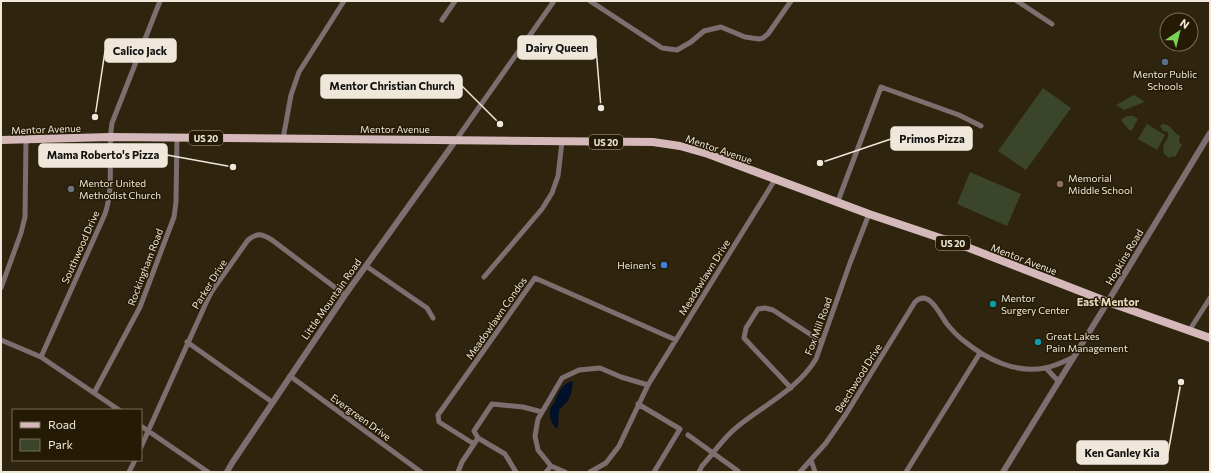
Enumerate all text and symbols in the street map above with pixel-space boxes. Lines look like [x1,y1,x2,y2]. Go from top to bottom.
north arrow [1159,12,1199,52]
text: N [1178,16,1192,31]
callout: Dairy Queen [518,36,596,59]
callout: Calico Jack [105,39,176,62]
text: Dairy Queen [526,41,588,54]
text: Calico Jack [113,44,168,58]
marker: Mentor Public Schools [1160,57,1170,67]
place label: Mentor Public Schools [1133,68,1197,92]
callout: Mentor Christian Church [321,75,462,98]
text: Mentor Christian Church [329,79,455,92]
street label: Mentor Avenue [11,122,81,136]
street label: Mentor Avenue [360,123,430,135]
callout: Primos Pizza [891,127,972,150]
road number: US 20 [189,131,223,145]
street label: Mentor Avenue [684,132,754,166]
text: Primos Pizza [899,132,965,145]
road number: US 20 [589,135,623,149]
callout: Mama Roberto's Pizza [39,144,167,167]
text: Mama Roberto's Pizza [47,148,160,161]
place label: Memorial Middle School [1068,172,1132,196]
place label: Mentor United Methodist Church [79,177,161,201]
marker: Memorial Middle School [1055,179,1065,189]
marker: Mentor United Methodist Church [66,184,76,194]
street label: Southwood Drive [58,209,102,285]
street label: Rockingham Road [125,227,165,307]
street label: Hopkins Road [1103,227,1145,287]
road number: US 20 [936,236,970,250]
street label: Meadowlawn Drive [676,237,732,317]
street label: Mentor Avenue [989,241,1059,277]
street label: Little Mountain Road [299,256,364,342]
street label: Parker Drive [189,257,229,311]
place label: Heinen's [617,259,656,271]
marker: Heinen's [659,260,669,270]
street label: Meadowlawn Condos [463,274,529,361]
place label: Mentor Surgery Center [1001,292,1069,316]
street label: Fox Mill Road [802,295,834,357]
district label: East Mentor [1077,295,1140,308]
marker: Mentor Surgery Center [988,299,998,309]
place label: Great Lakes Pain Management [1046,330,1128,354]
marker: Great Lakes Pain Management [1033,337,1043,347]
street label: Beechwood Drive [832,341,884,415]
street label: Evergreen Drive [329,391,393,443]
legend [12,409,142,461]
text: Road [48,417,76,431]
text: Park [48,437,74,451]
callout: Ken Ganley Kia [1077,441,1168,464]
text: Ken Ganley Kia [1085,446,1160,459]

